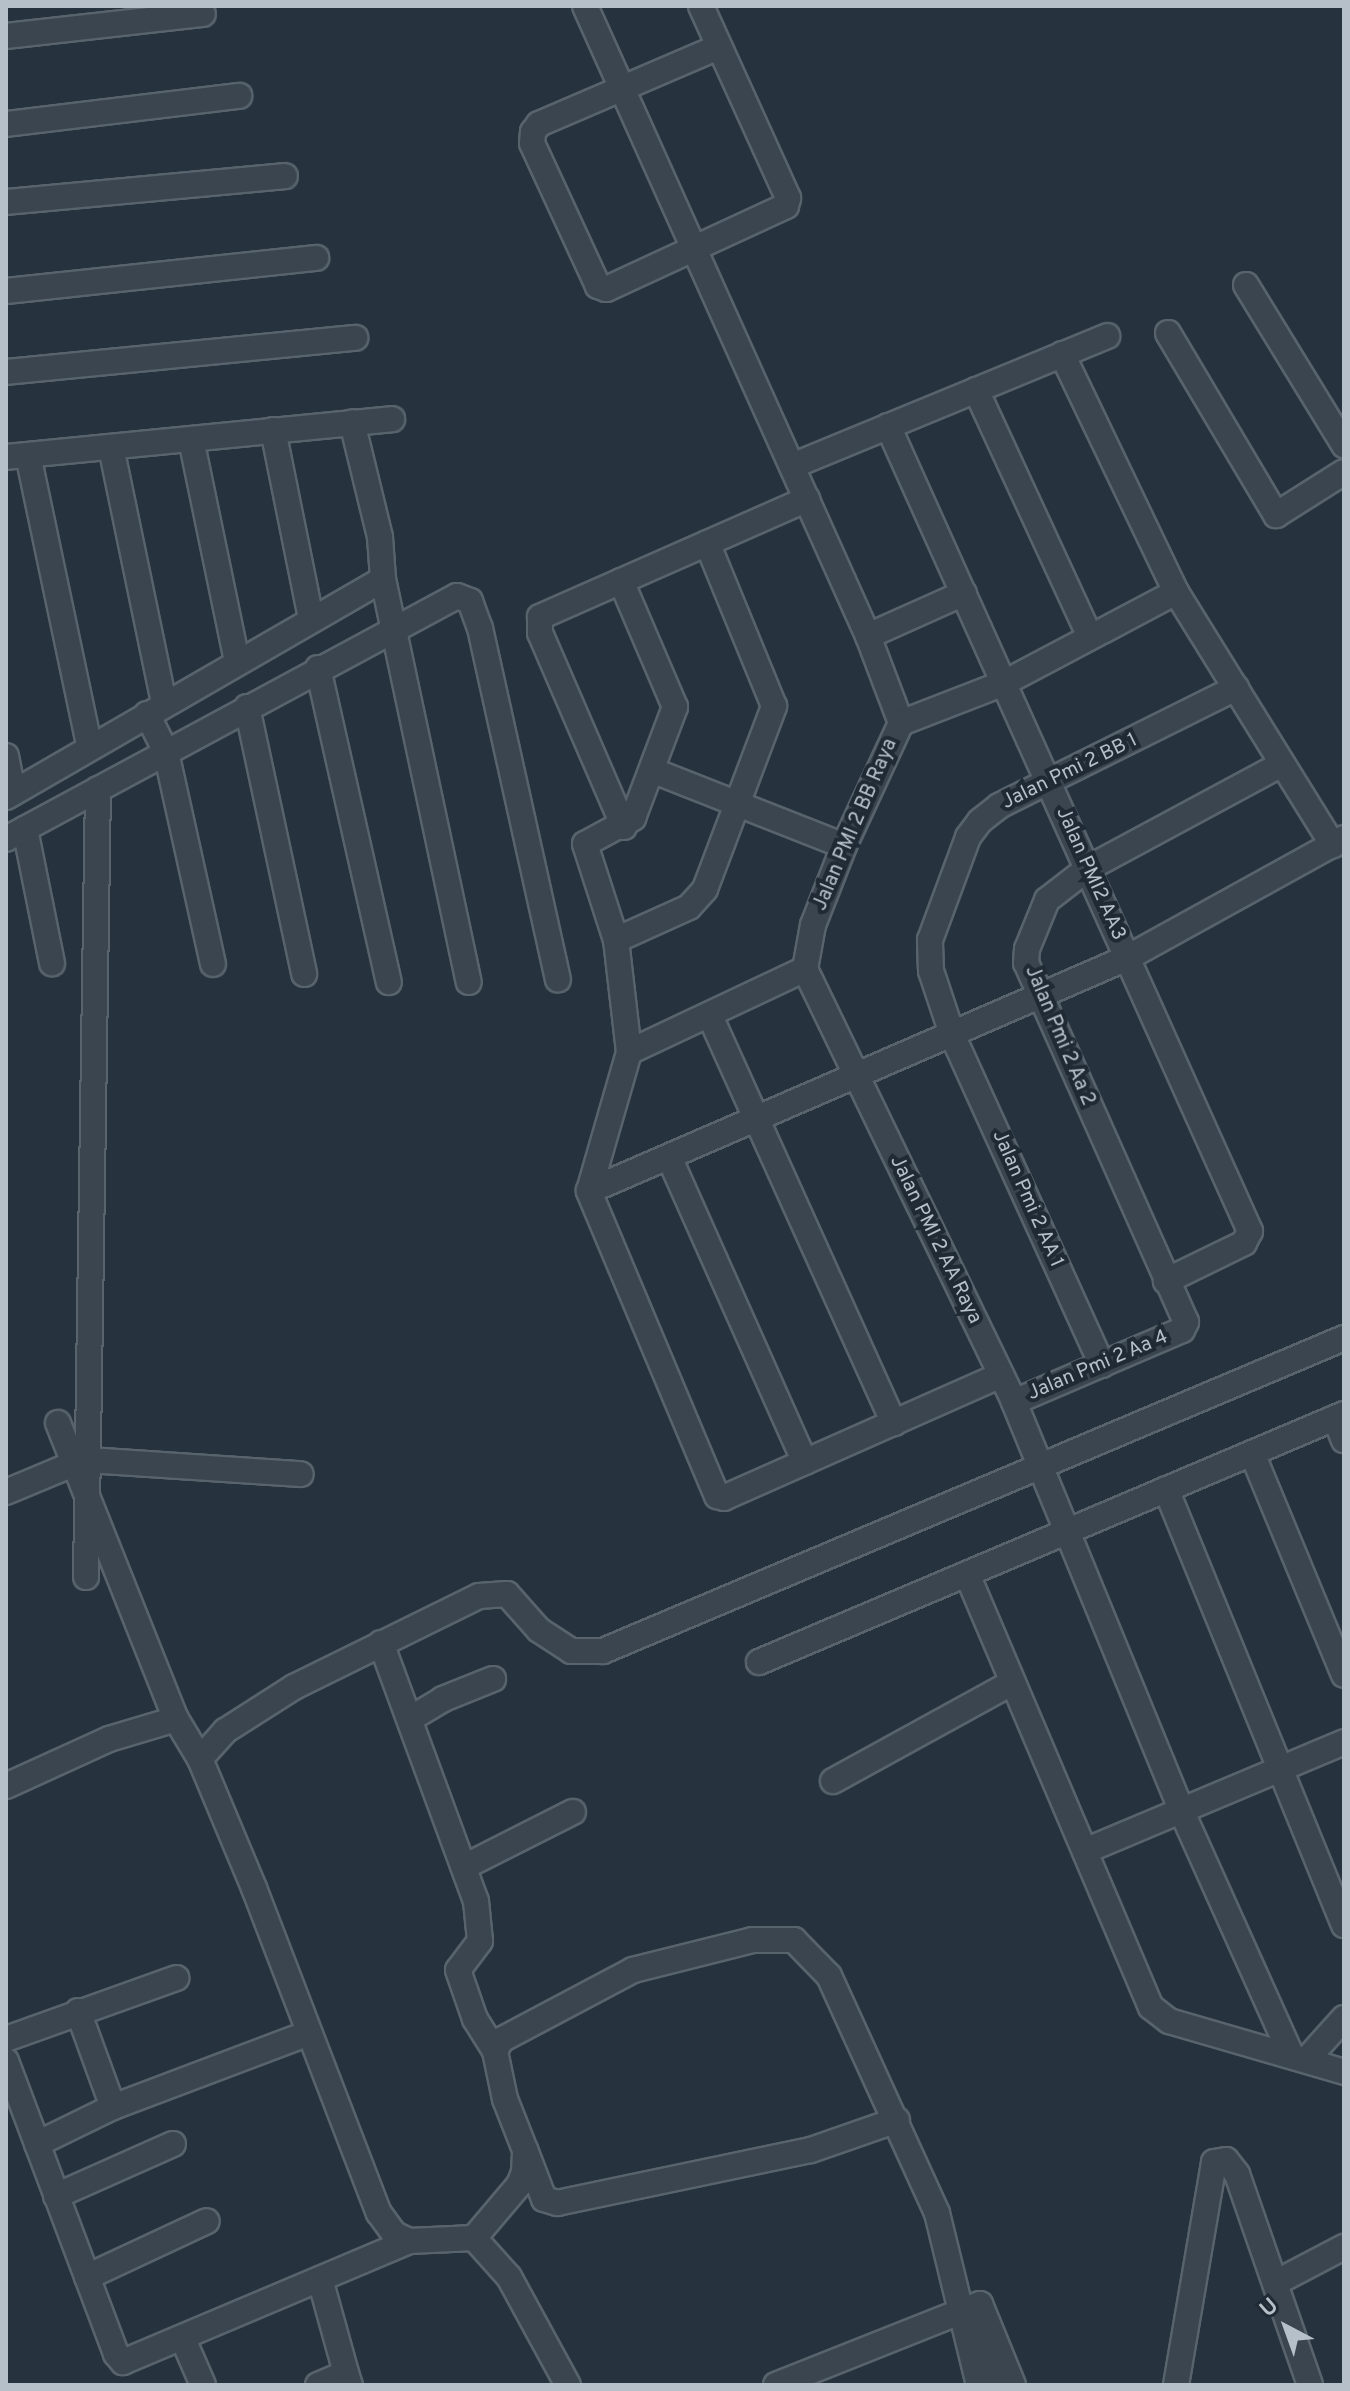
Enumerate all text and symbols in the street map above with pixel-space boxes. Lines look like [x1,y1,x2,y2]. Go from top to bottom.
street label: Jalan Pmi 2 BB 1 [998,729,1142,815]
street label: Jalan PMI 2 BB Raya [809,735,903,915]
street label: Jalan PMI2 AA3 [1050,803,1130,945]
street label: Jalan Pmi 2 Aa 2 [1019,962,1099,1110]
street label: Jalan Pmi 2 AA 1 [986,1126,1068,1272]
street label: Jalan PMI 2 AA Raya [884,1151,986,1329]
street label: Jalan Pmi 2 Aa 4 [1024,1325,1172,1407]
north arrow [1246,2287,1326,2367]
text: U [1255,2293,1285,2324]

